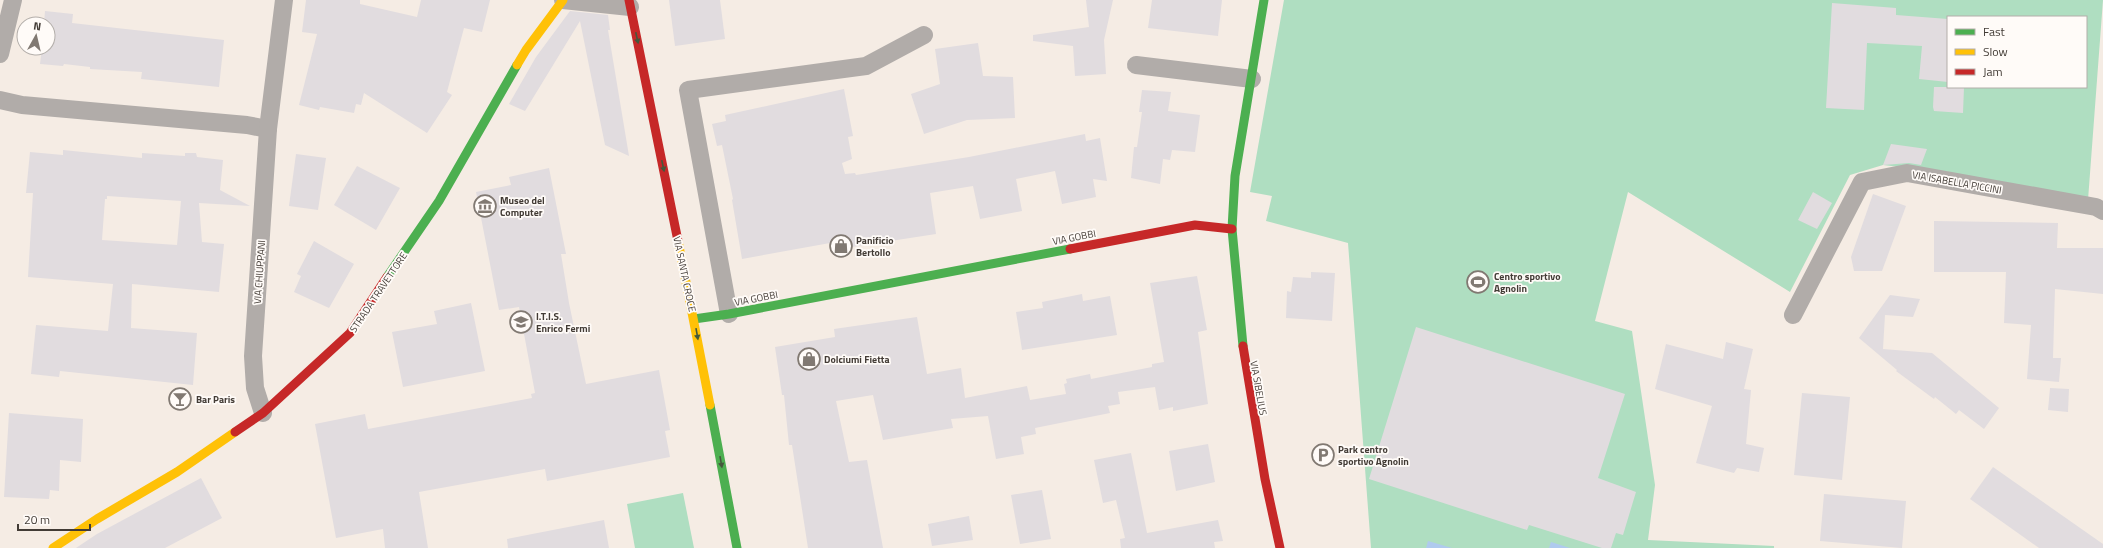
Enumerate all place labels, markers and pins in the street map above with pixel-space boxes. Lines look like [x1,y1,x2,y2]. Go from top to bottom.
museum icon: Museo del Computer [472,193,498,219]
place label: Museo del Computer [500,193,545,220]
shop icon: Panificio Bertollo [828,233,854,259]
place label: Panificio Bertollo [856,233,894,260]
sports icon: Centro sportivo Agnolin [1465,269,1491,295]
place label: Centro sportivo Agnolin [1494,269,1561,296]
school or university icon: I.T.I.S. Enrico Fermi [508,309,534,335]
place label: I.T.I.S. Enrico Fermi [536,309,590,336]
shop icon: Dolciumi Fietta [796,346,822,372]
place label: Dolciumi Fietta [824,352,890,367]
bar icon: Bar Paris [167,386,193,412]
place label: Bar Paris [196,392,235,407]
parking icon: Park centro sportivo Agnolin [1310,442,1336,468]
place label: Park centro sportivo Agnolin [1338,442,1409,469]

